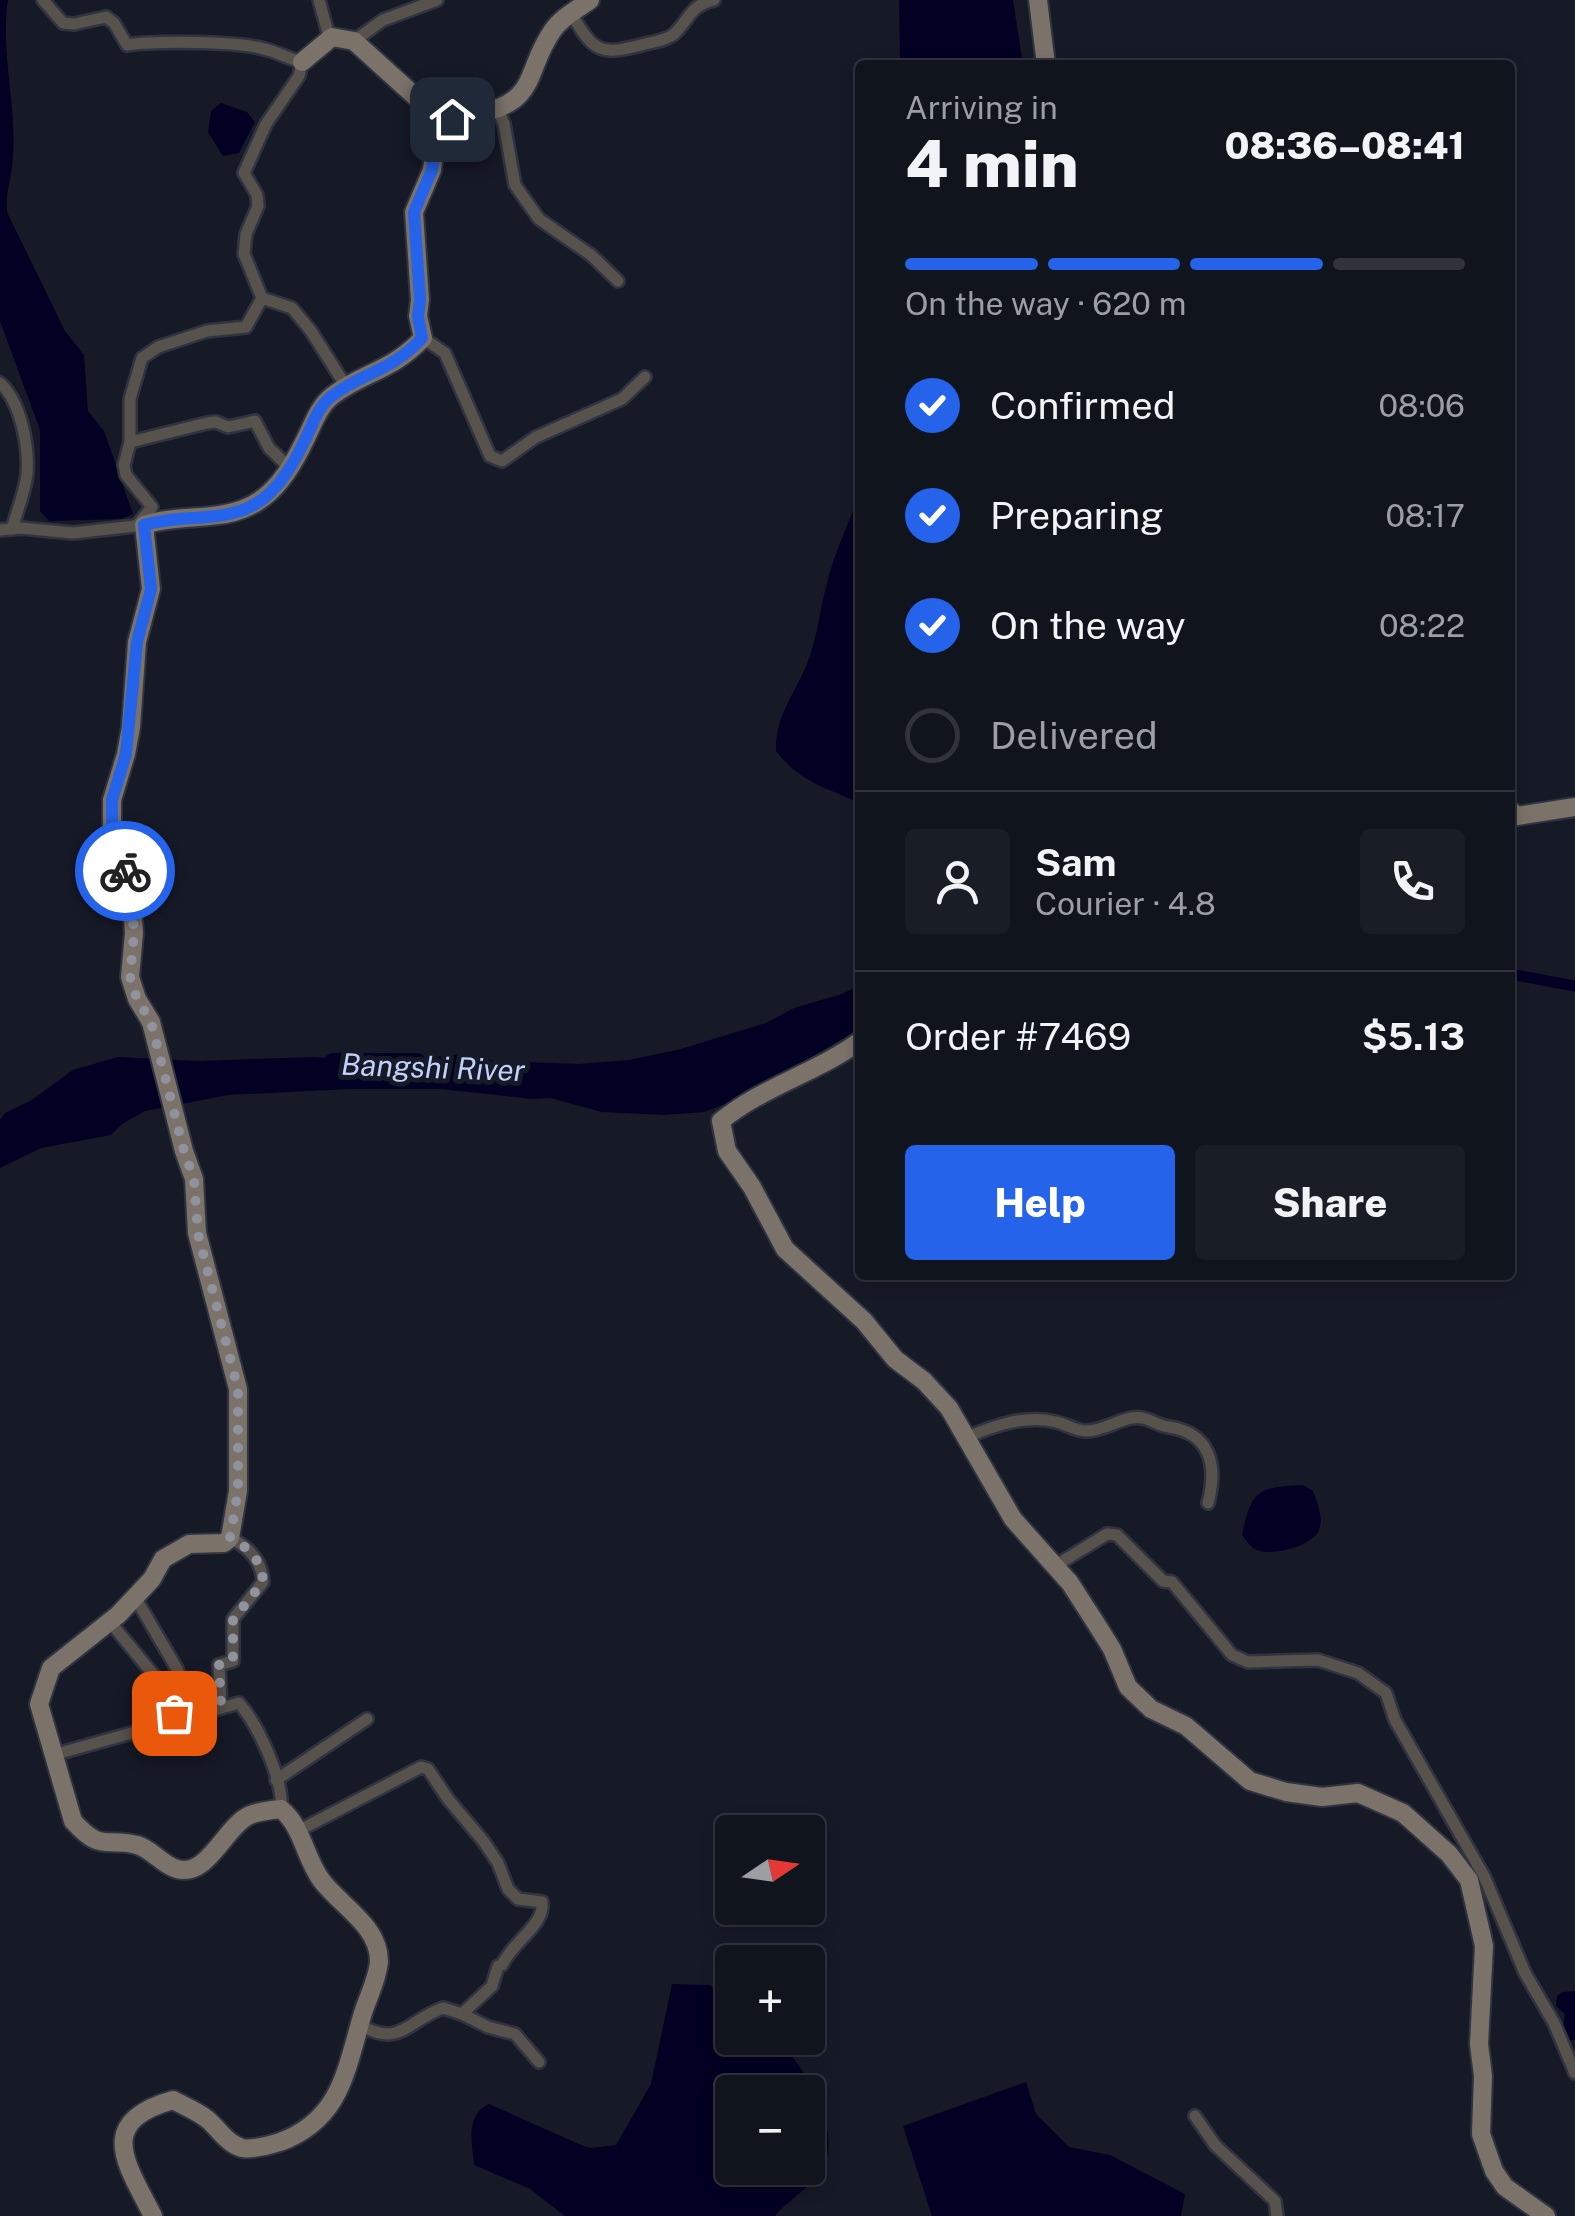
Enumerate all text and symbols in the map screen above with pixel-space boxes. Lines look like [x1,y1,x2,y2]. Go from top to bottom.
pin [410,77,495,162]
text: Arriving in [905,89,1058,126]
icon: home [425,92,480,147]
text: 08:36–08:41 [1224,123,1465,168]
text: 4 min [905,125,1079,202]
text: On the way · 620 m [905,285,1186,322]
icon: check [905,378,960,433]
text: Confirmed [990,383,1175,428]
text: 08:06 [1378,387,1465,424]
icon: check [905,488,960,543]
text: Preparing [990,493,1164,538]
text: 08:17 [1385,497,1465,534]
icon: check [905,598,960,653]
text: On the way [990,603,1186,648]
text: 08:22 [1379,607,1465,644]
text: Delivered [990,713,1158,758]
courier [75,821,175,921]
button: person [905,829,1010,934]
button: phone [1360,829,1465,934]
text: Sam [1035,840,1117,885]
icon: bike [98,844,153,899]
text: Courier · 4.8 [1035,885,1216,922]
text: Order #7469 [905,1014,1131,1059]
text: $5.13 [1362,1014,1465,1059]
water label: Bangshi River [340,1046,526,1088]
button: Help [905,1145,1175,1260]
button: Share [1195,1145,1465,1260]
pin [132,1671,217,1756]
icon: bag [147,1686,202,1741]
north arrow [715,1815,825,1925]
map controls [715,1815,825,2185]
button: + [715,1945,825,2055]
button: − [715,2075,825,2185]

